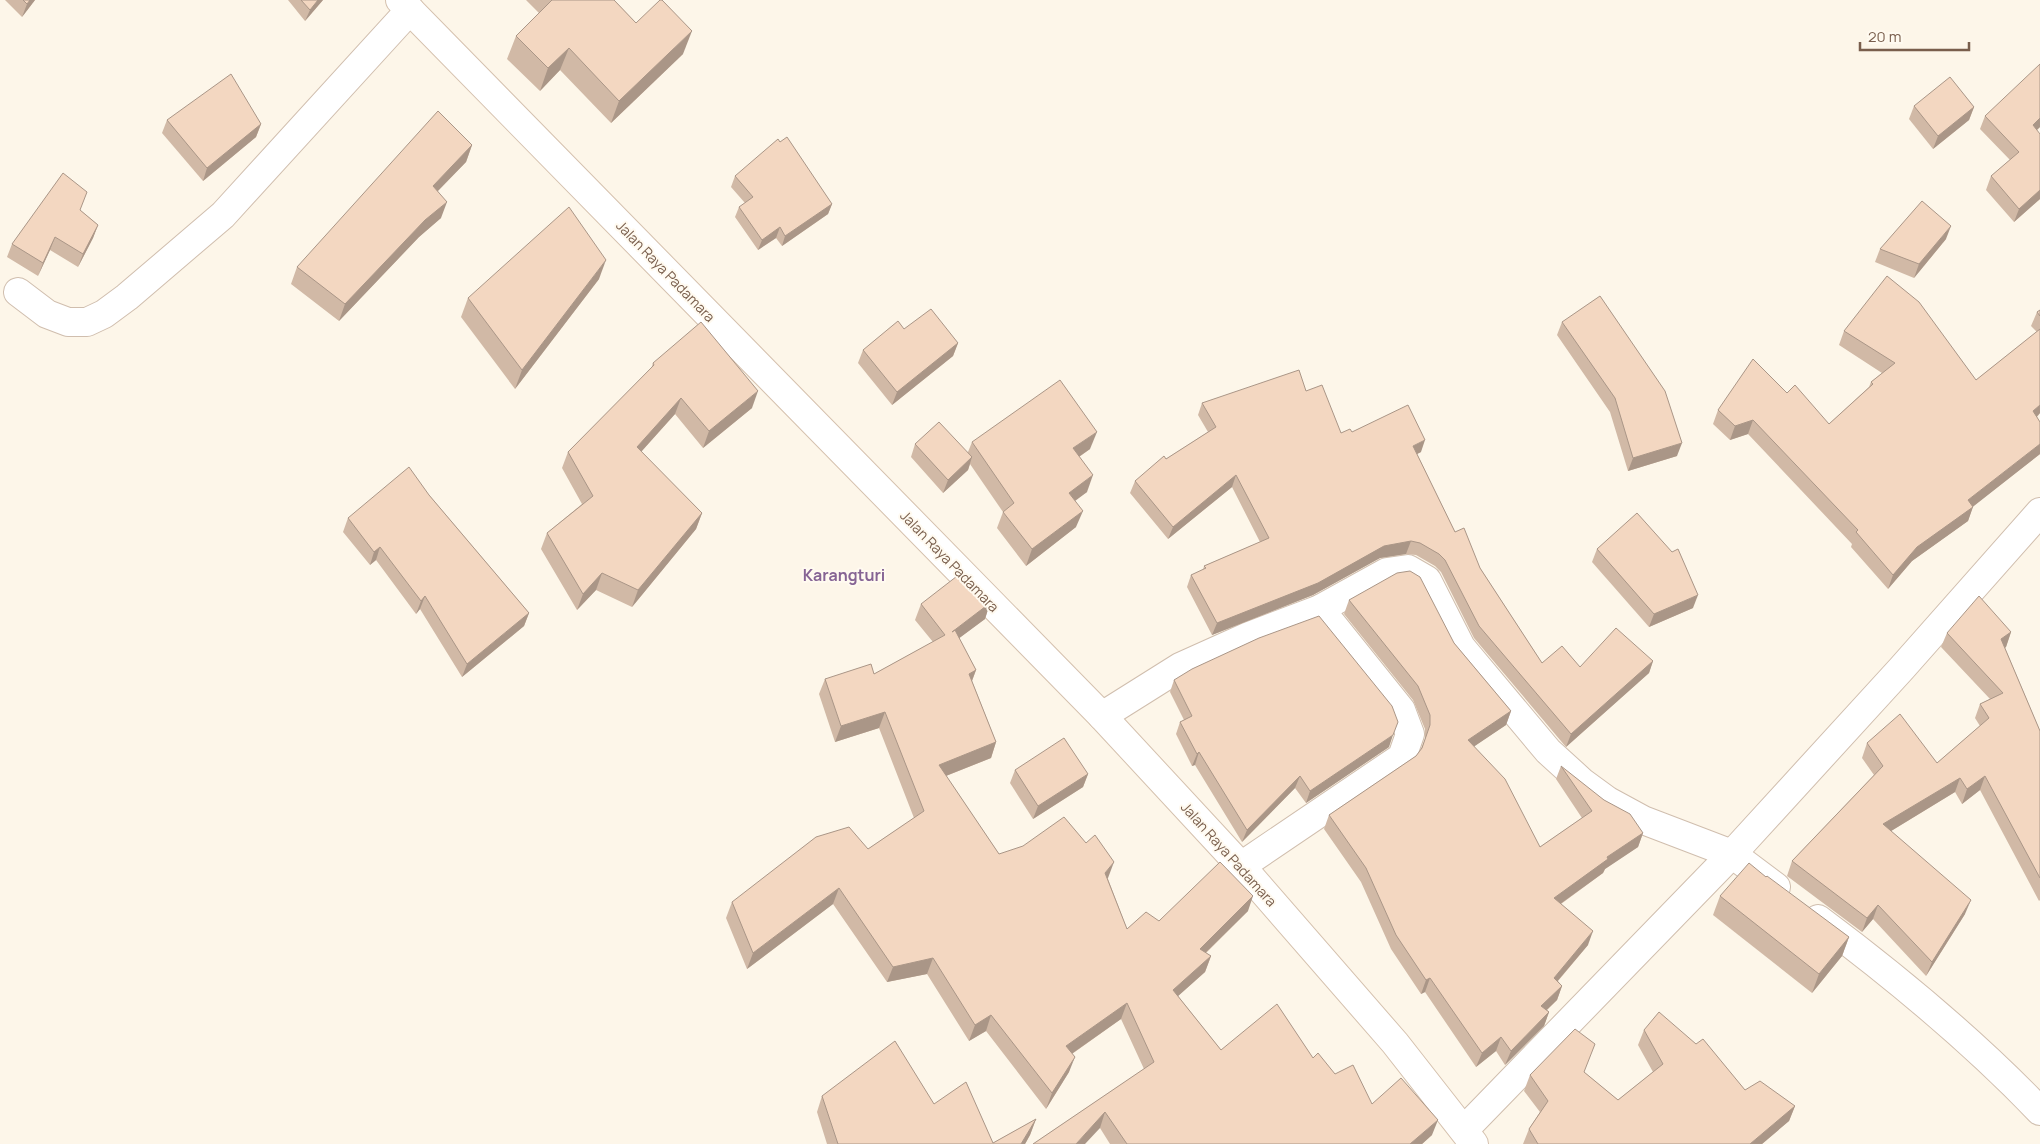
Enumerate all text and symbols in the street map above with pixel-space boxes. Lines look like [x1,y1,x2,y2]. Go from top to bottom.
scale bar [1860,20,1969,52]
text: 20 m [1868,26,1901,47]
street label: Jalan Raya Padamara [612,216,720,326]
street label: Jalan Raya Padamara [896,506,1004,616]
district label: Karangturi [803,564,885,586]
street label: Jalan Raya Padamara [1177,798,1281,910]

